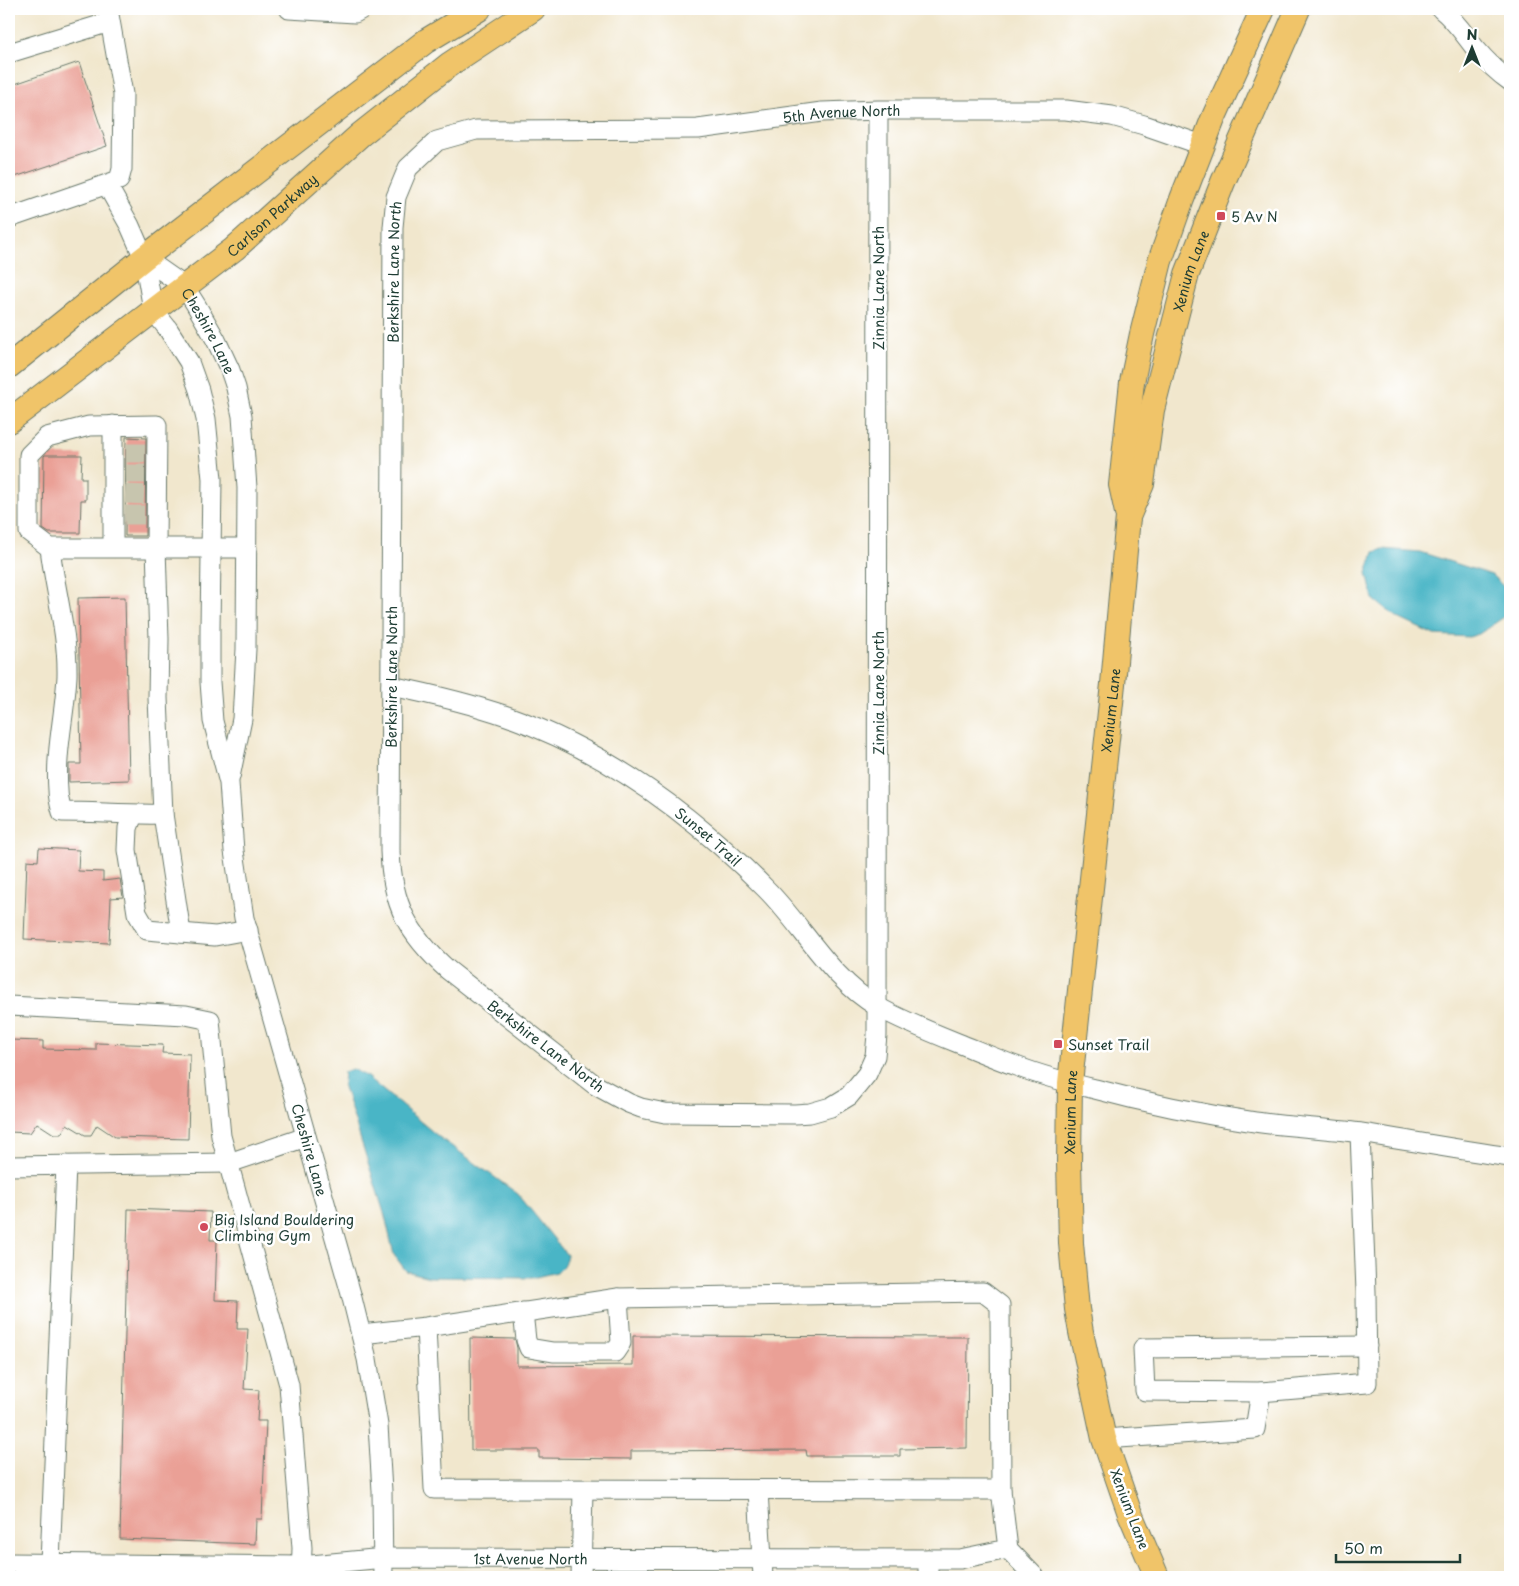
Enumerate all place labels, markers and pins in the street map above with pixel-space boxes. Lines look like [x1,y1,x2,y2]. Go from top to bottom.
place label: 5 Av N [1231,206,1278,227]
marker: 5 Av N [1215,210,1227,222]
place label: Sunset Trail [1068,1034,1149,1055]
marker: Sunset Trail [1052,1038,1064,1050]
place label: Big Island Bouldering Climbing Gym [214,1209,354,1246]
marker: Big Island Bouldering Climbing Gym [198,1221,210,1233]

